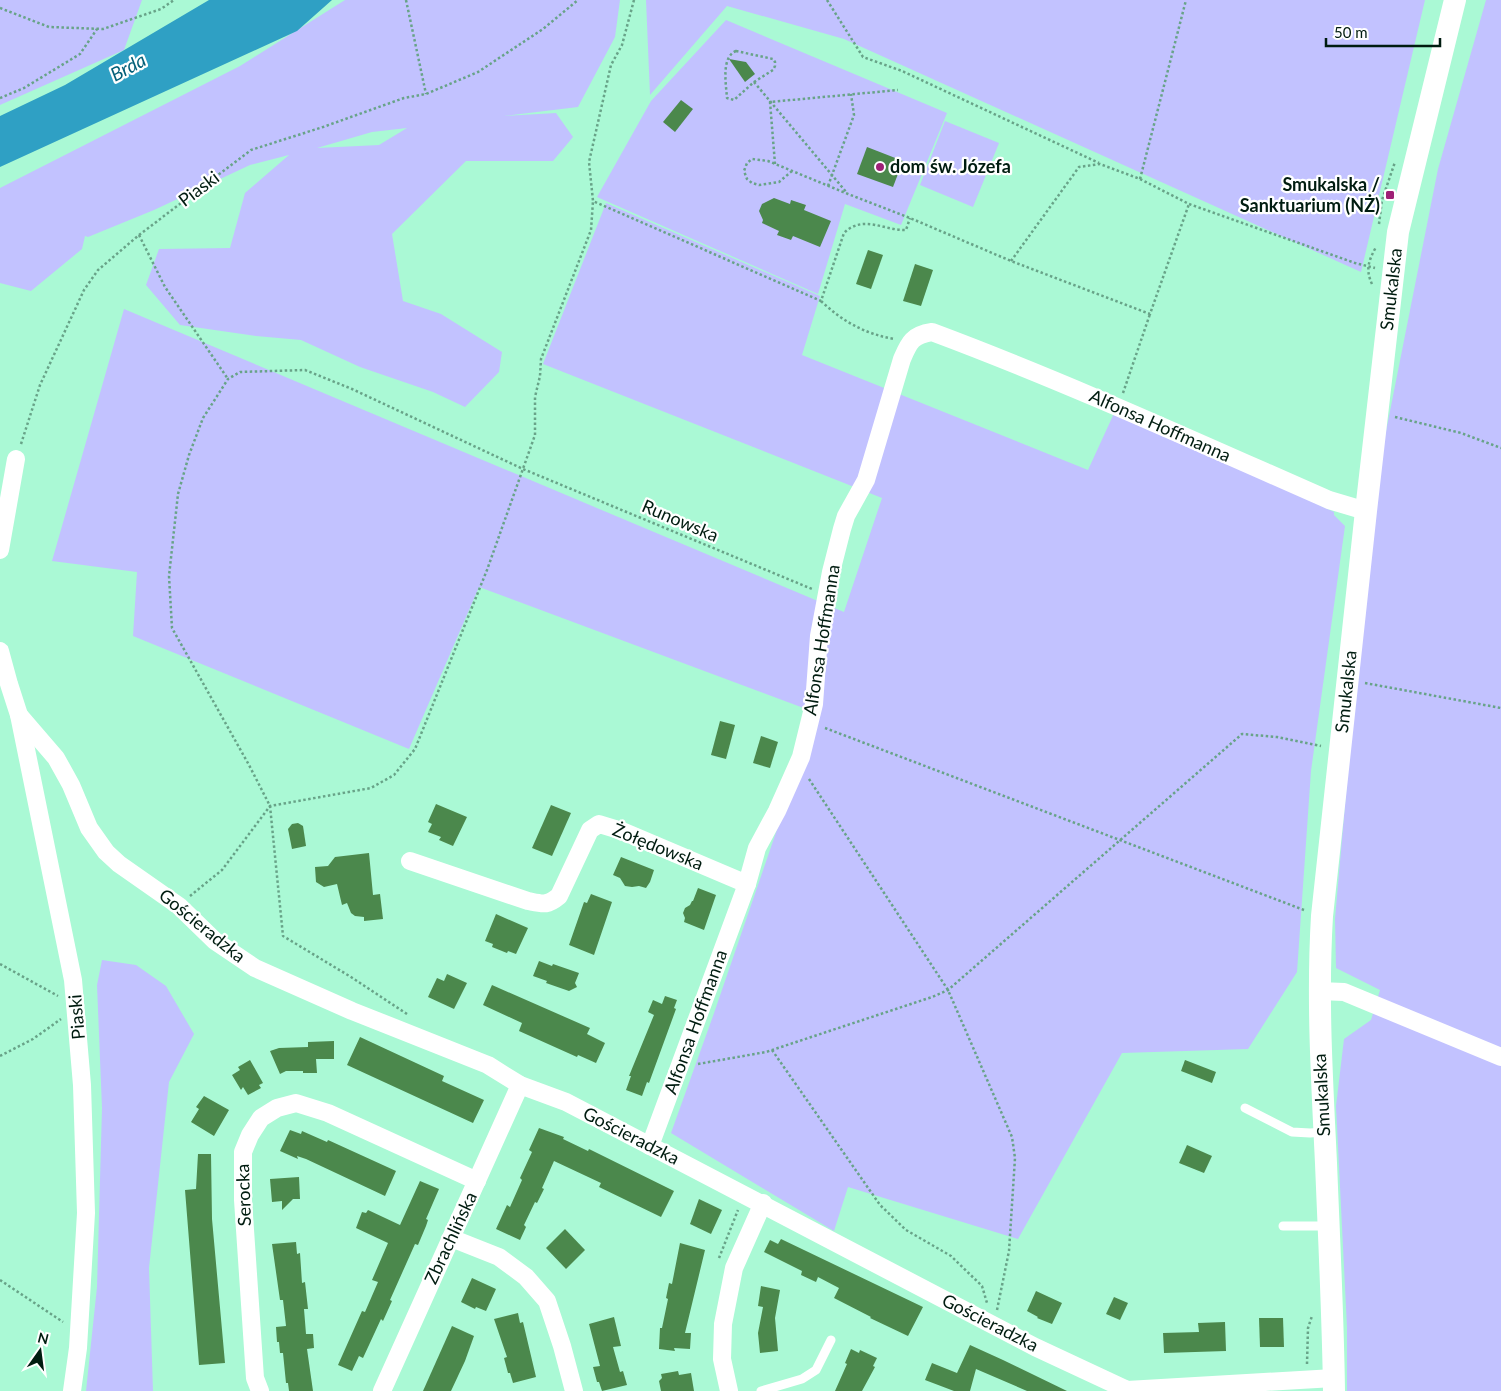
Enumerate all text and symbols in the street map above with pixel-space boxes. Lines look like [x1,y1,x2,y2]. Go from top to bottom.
scale bar [1326,15,1440,47]
text: 50 m [1334,23,1368,41]
water label: Brda [106,48,150,85]
place label: dom św. Józefa [890,155,1011,177]
marker: dom św. Józefa [874,161,886,173]
street label: Piaski [174,166,223,211]
place label: Smukalska / Sanktuarium (NŻ) [1240,173,1380,216]
marker: Smukalska / Sanktuarium (NŻ) [1384,189,1396,201]
street label: Smukalska [1375,247,1406,331]
street label: Alfonsa Hoffmanna [1086,384,1234,466]
street label: Runowska [639,494,722,546]
street label: Alfonsa Hoffmanna [798,563,844,717]
street label: Smukalska [1330,649,1361,734]
street label: Żołędowska [610,818,707,874]
street label: Gościeradzka [155,884,250,967]
street label: Alfonsa Hoffmanna [659,946,731,1097]
street label: Piaski [63,994,89,1041]
street label: Smukalska [1308,1053,1334,1137]
street label: Gościeradzka [580,1101,683,1169]
street label: Serocka [231,1164,255,1227]
street label: Zbrachlińska [419,1188,481,1287]
street label: Gościeradzka [939,1288,1042,1356]
north arrow [15,1326,65,1376]
text: N [36,1328,51,1347]

